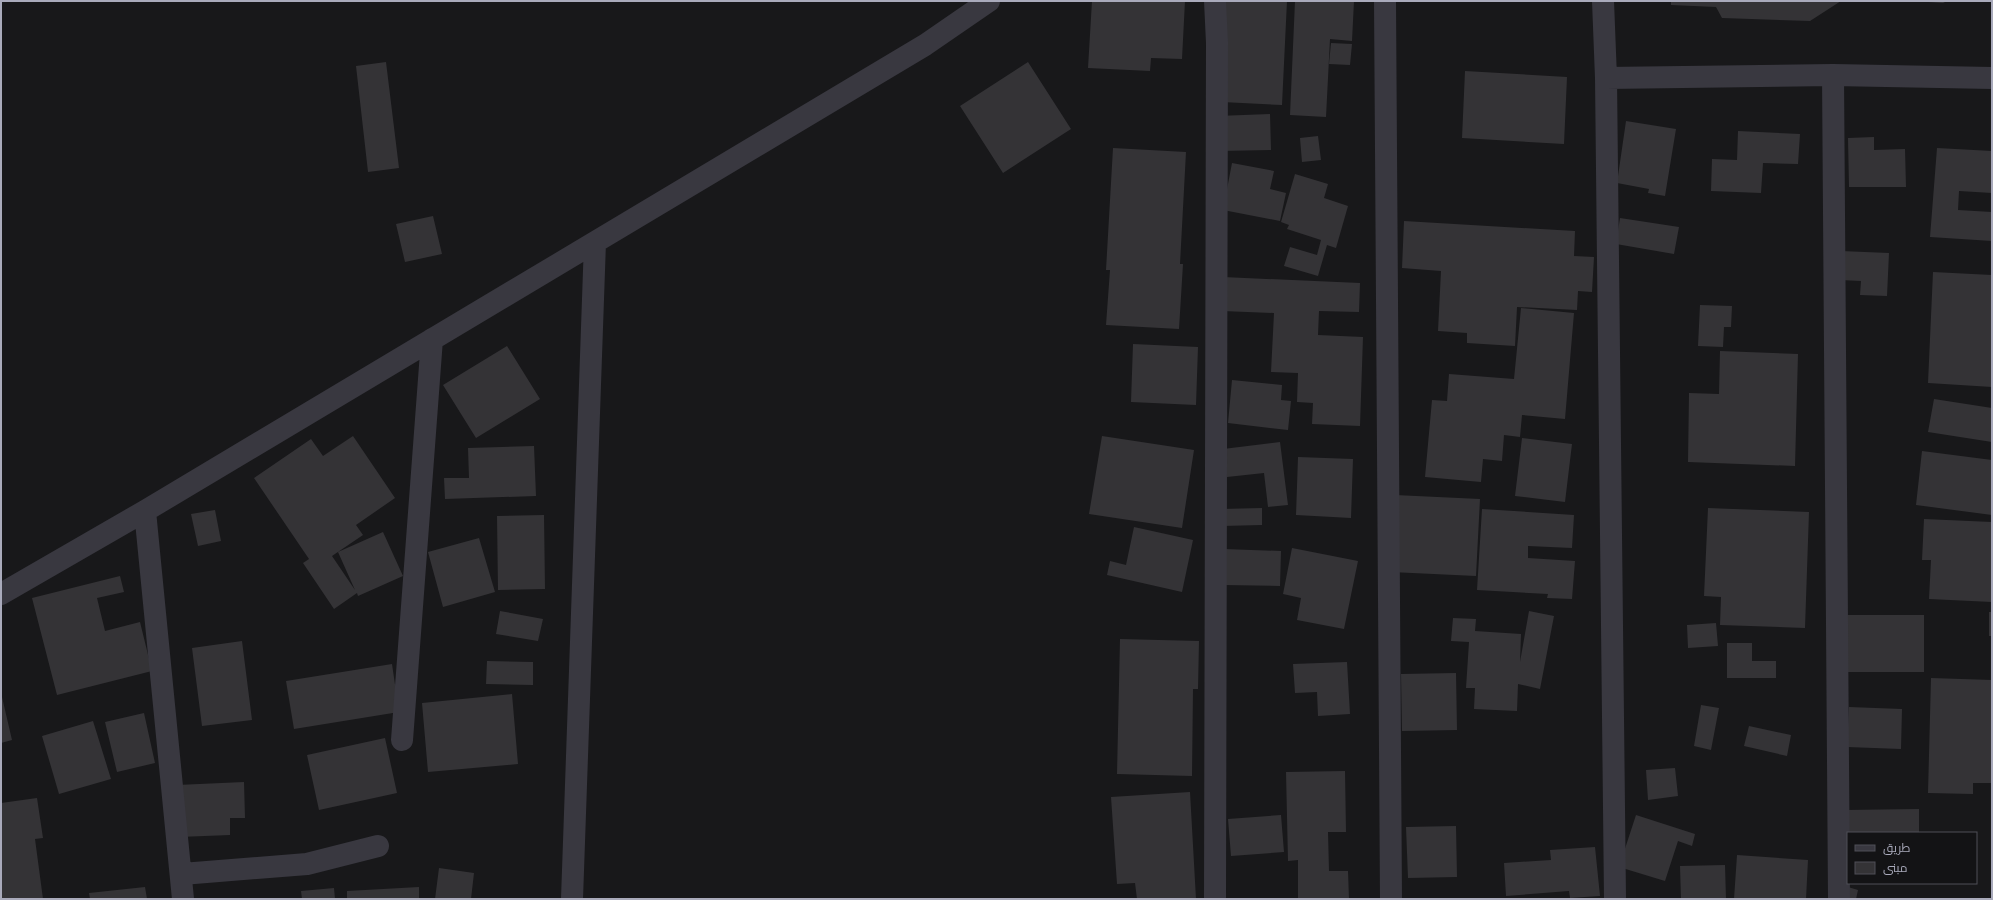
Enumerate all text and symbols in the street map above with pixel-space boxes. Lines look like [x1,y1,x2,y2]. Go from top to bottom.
legend [1847,832,1977,884]
text: طريق [1883,840,1911,856]
text: مبنى [1883,860,1908,876]

